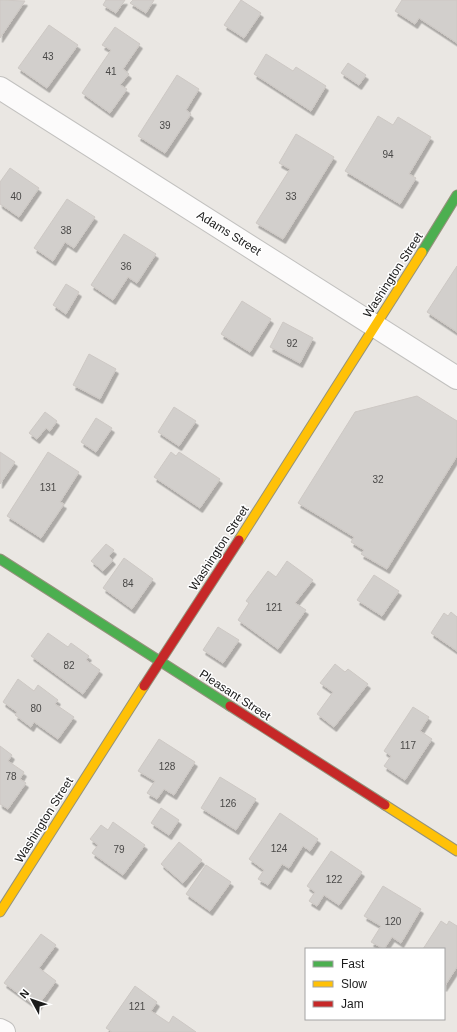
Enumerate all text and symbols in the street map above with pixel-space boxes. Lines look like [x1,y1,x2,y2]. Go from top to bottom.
house number: 43 [42,51,54,62]
house number: 41 [105,66,117,77]
house number: 39 [159,120,171,131]
house number: 94 [382,149,394,160]
house number: 40 [10,191,22,202]
house number: 33 [285,191,297,202]
street label: Adams Street [194,208,264,259]
house number: 38 [60,225,72,236]
street label: Washington Street [360,229,426,320]
house number: 36 [120,261,132,272]
house number: 92 [286,338,298,349]
house number: 32 [372,474,384,485]
house number: 131 [40,482,57,493]
street label: Washington Street [186,502,252,593]
house number: 84 [122,578,134,589]
house number: 121 [266,602,283,613]
house number: 82 [63,660,75,671]
street label: Pleasant Street [197,667,274,724]
house number: 80 [30,703,42,714]
house number: 117 [400,740,416,751]
house number: 128 [159,761,176,772]
house number: 78 [5,771,17,782]
street label: Washington Street [12,774,76,865]
house number: 126 [220,798,237,809]
house number: 124 [271,843,288,854]
house number: 79 [113,844,125,855]
house number: 122 [326,874,343,885]
house number: 120 [385,916,402,927]
legend [305,948,445,1020]
text: Fast [341,957,365,971]
text: Slow [341,977,367,991]
north arrow [12,980,52,1020]
text: N [17,987,32,1000]
text: Jam [341,997,364,1011]
house number: 121 [129,1001,146,1012]

